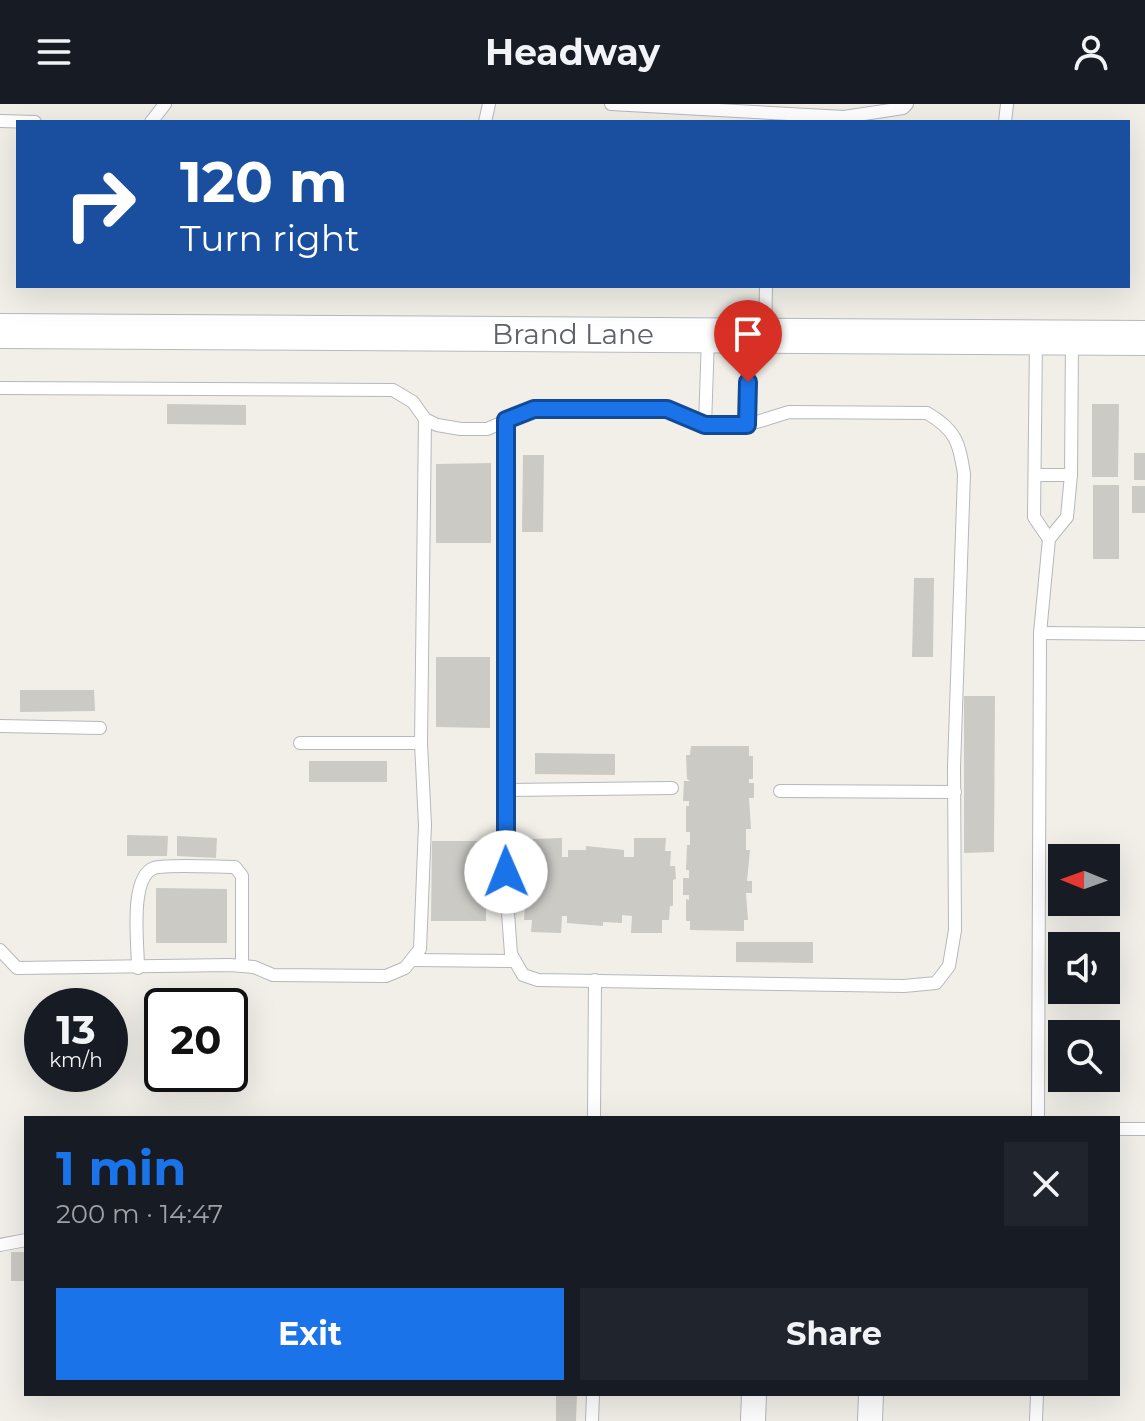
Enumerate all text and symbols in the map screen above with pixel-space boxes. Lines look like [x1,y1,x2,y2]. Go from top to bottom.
icon: menu [32,30,76,74]
text: Headway [485,30,660,74]
icon: person [1069,30,1113,74]
text: 120 m [180,148,348,216]
icon: right [48,152,152,256]
text: Turn right [180,216,360,260]
pin [714,300,782,382]
icon: arrive [726,312,770,356]
street label: Brand Lane [492,317,654,351]
position arrow [464,830,548,914]
north arrow [1048,844,1120,916]
map controls [1048,844,1120,1092]
button: sound [1048,932,1120,1004]
speed limit sign: 20 [144,988,248,1092]
text: 13 [56,1005,96,1054]
button: search [1048,1020,1120,1092]
text: km/h [49,1048,103,1072]
text: 1 min [56,1139,186,1197]
button: close [1004,1142,1088,1226]
text: 200 m · 14:47 [56,1198,223,1230]
button: Exit [56,1288,564,1380]
button: Share [580,1288,1088,1380]

